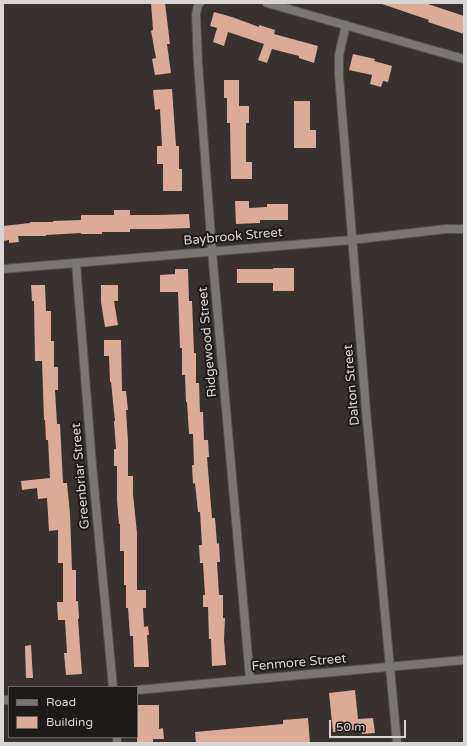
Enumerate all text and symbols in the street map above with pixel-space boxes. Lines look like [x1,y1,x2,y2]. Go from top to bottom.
street label: Baybrook Street [183,225,283,249]
street label: Ridgewood Street [195,286,221,398]
street label: Dalton Street [341,344,363,426]
street label: Greenbriar Street [69,422,93,530]
street label: Fenmore Street [251,651,347,675]
legend [8,686,138,738]
text: Road [46,695,76,709]
scale bar [331,712,408,738]
text: Building [46,715,93,729]
text: 50 m [336,720,365,734]

